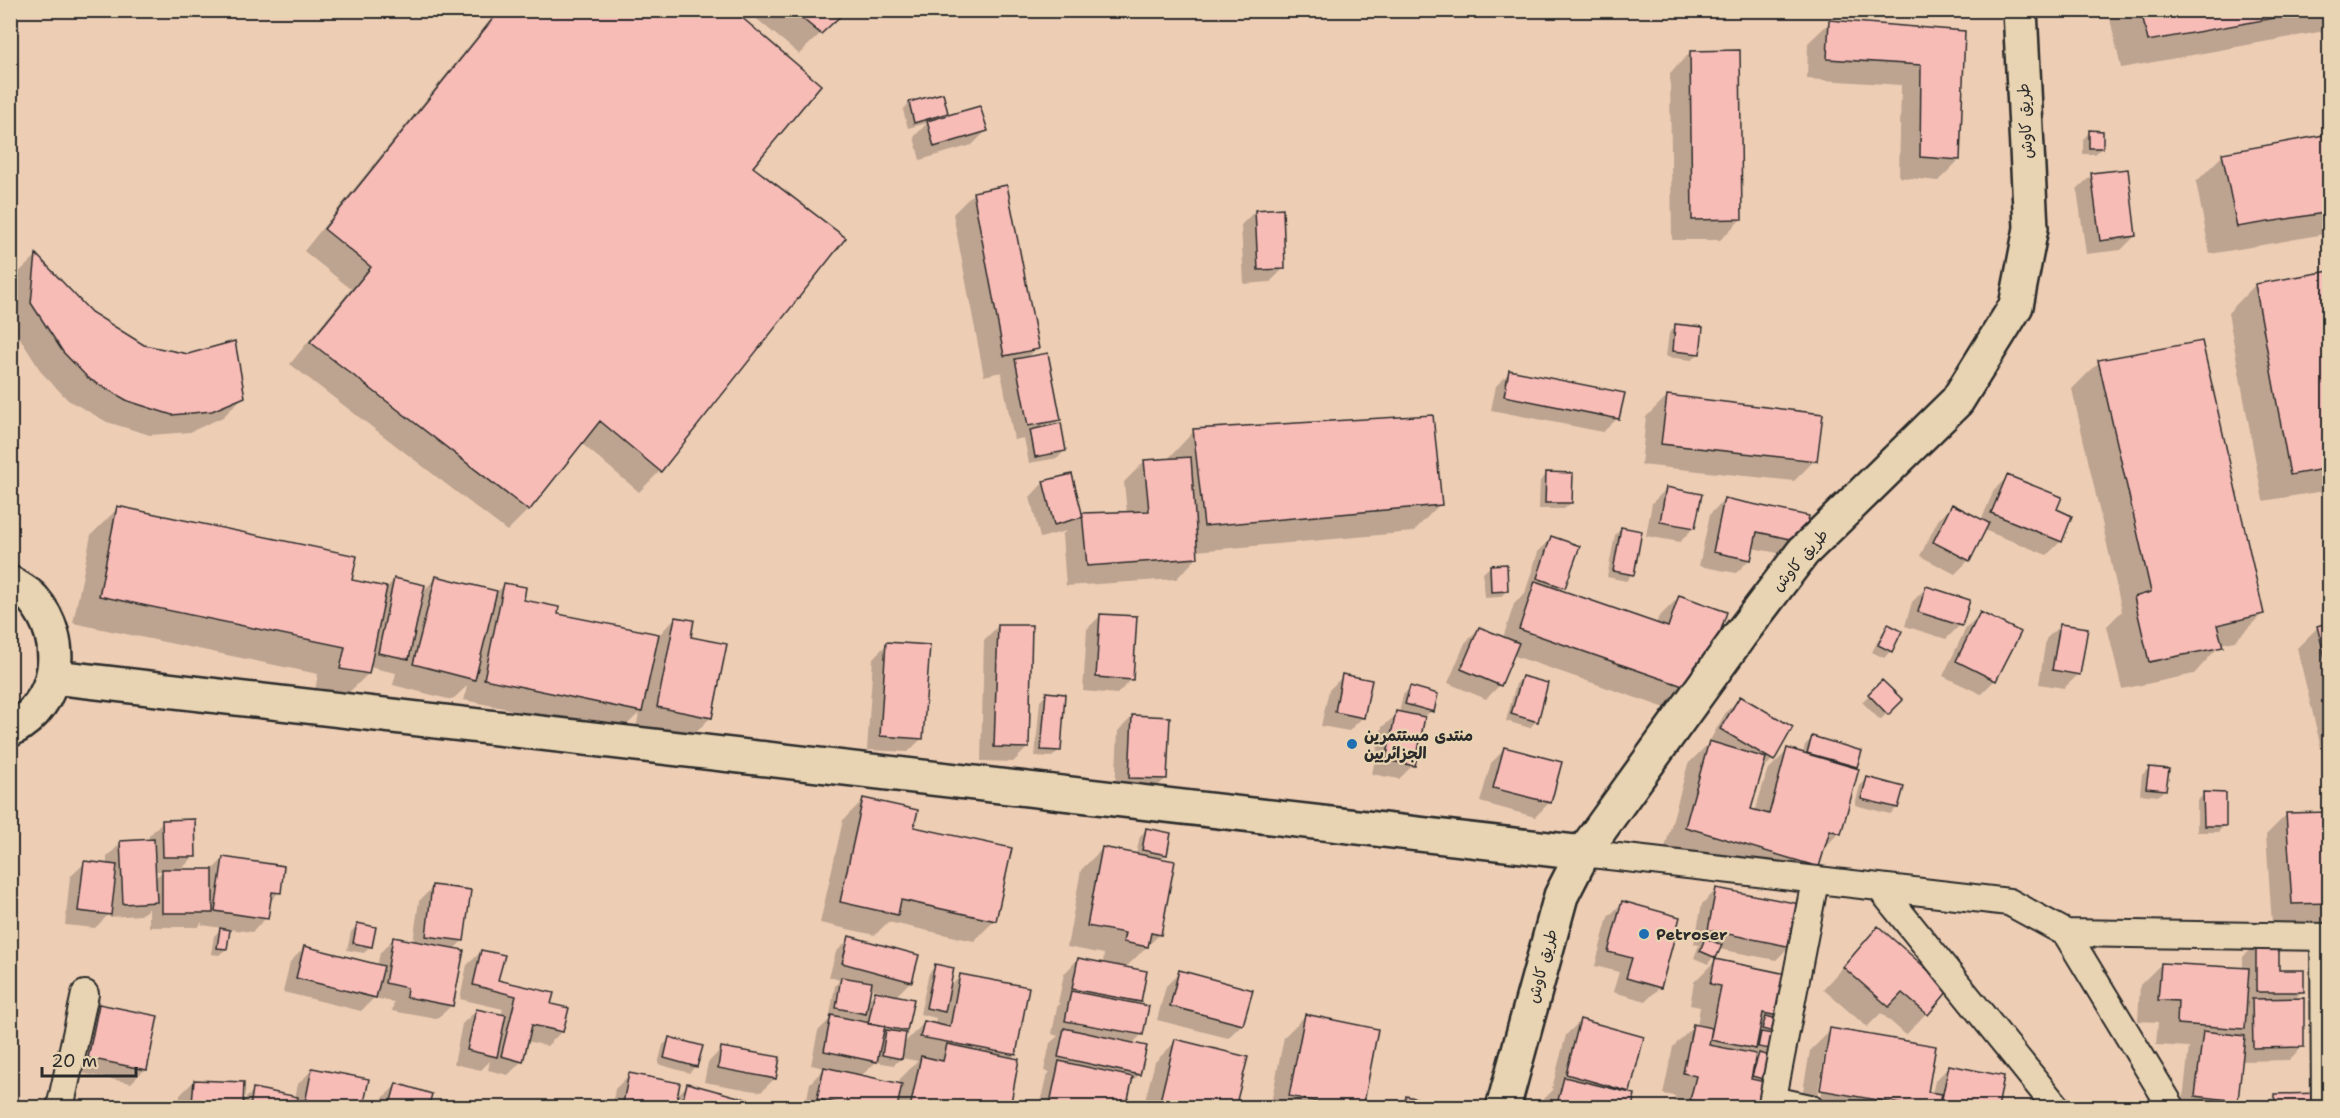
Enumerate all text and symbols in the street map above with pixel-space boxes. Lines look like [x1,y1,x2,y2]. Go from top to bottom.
street label: طريق كاوش [2013,83,2037,159]
street label: طريق كاوش [1767,525,1833,595]
place label: منتدى مستتمرين الجزائريين [1364,725,1473,764]
marker: منتدى مستتمرين الجزائريين [1345,737,1359,751]
place label: Petroser [1656,924,1728,945]
street label: طريق كاوش [1522,927,1562,1005]
marker: Petroser [1637,927,1651,941]
scale bar [42,1040,136,1078]
text: 20 m [51,1049,97,1073]

